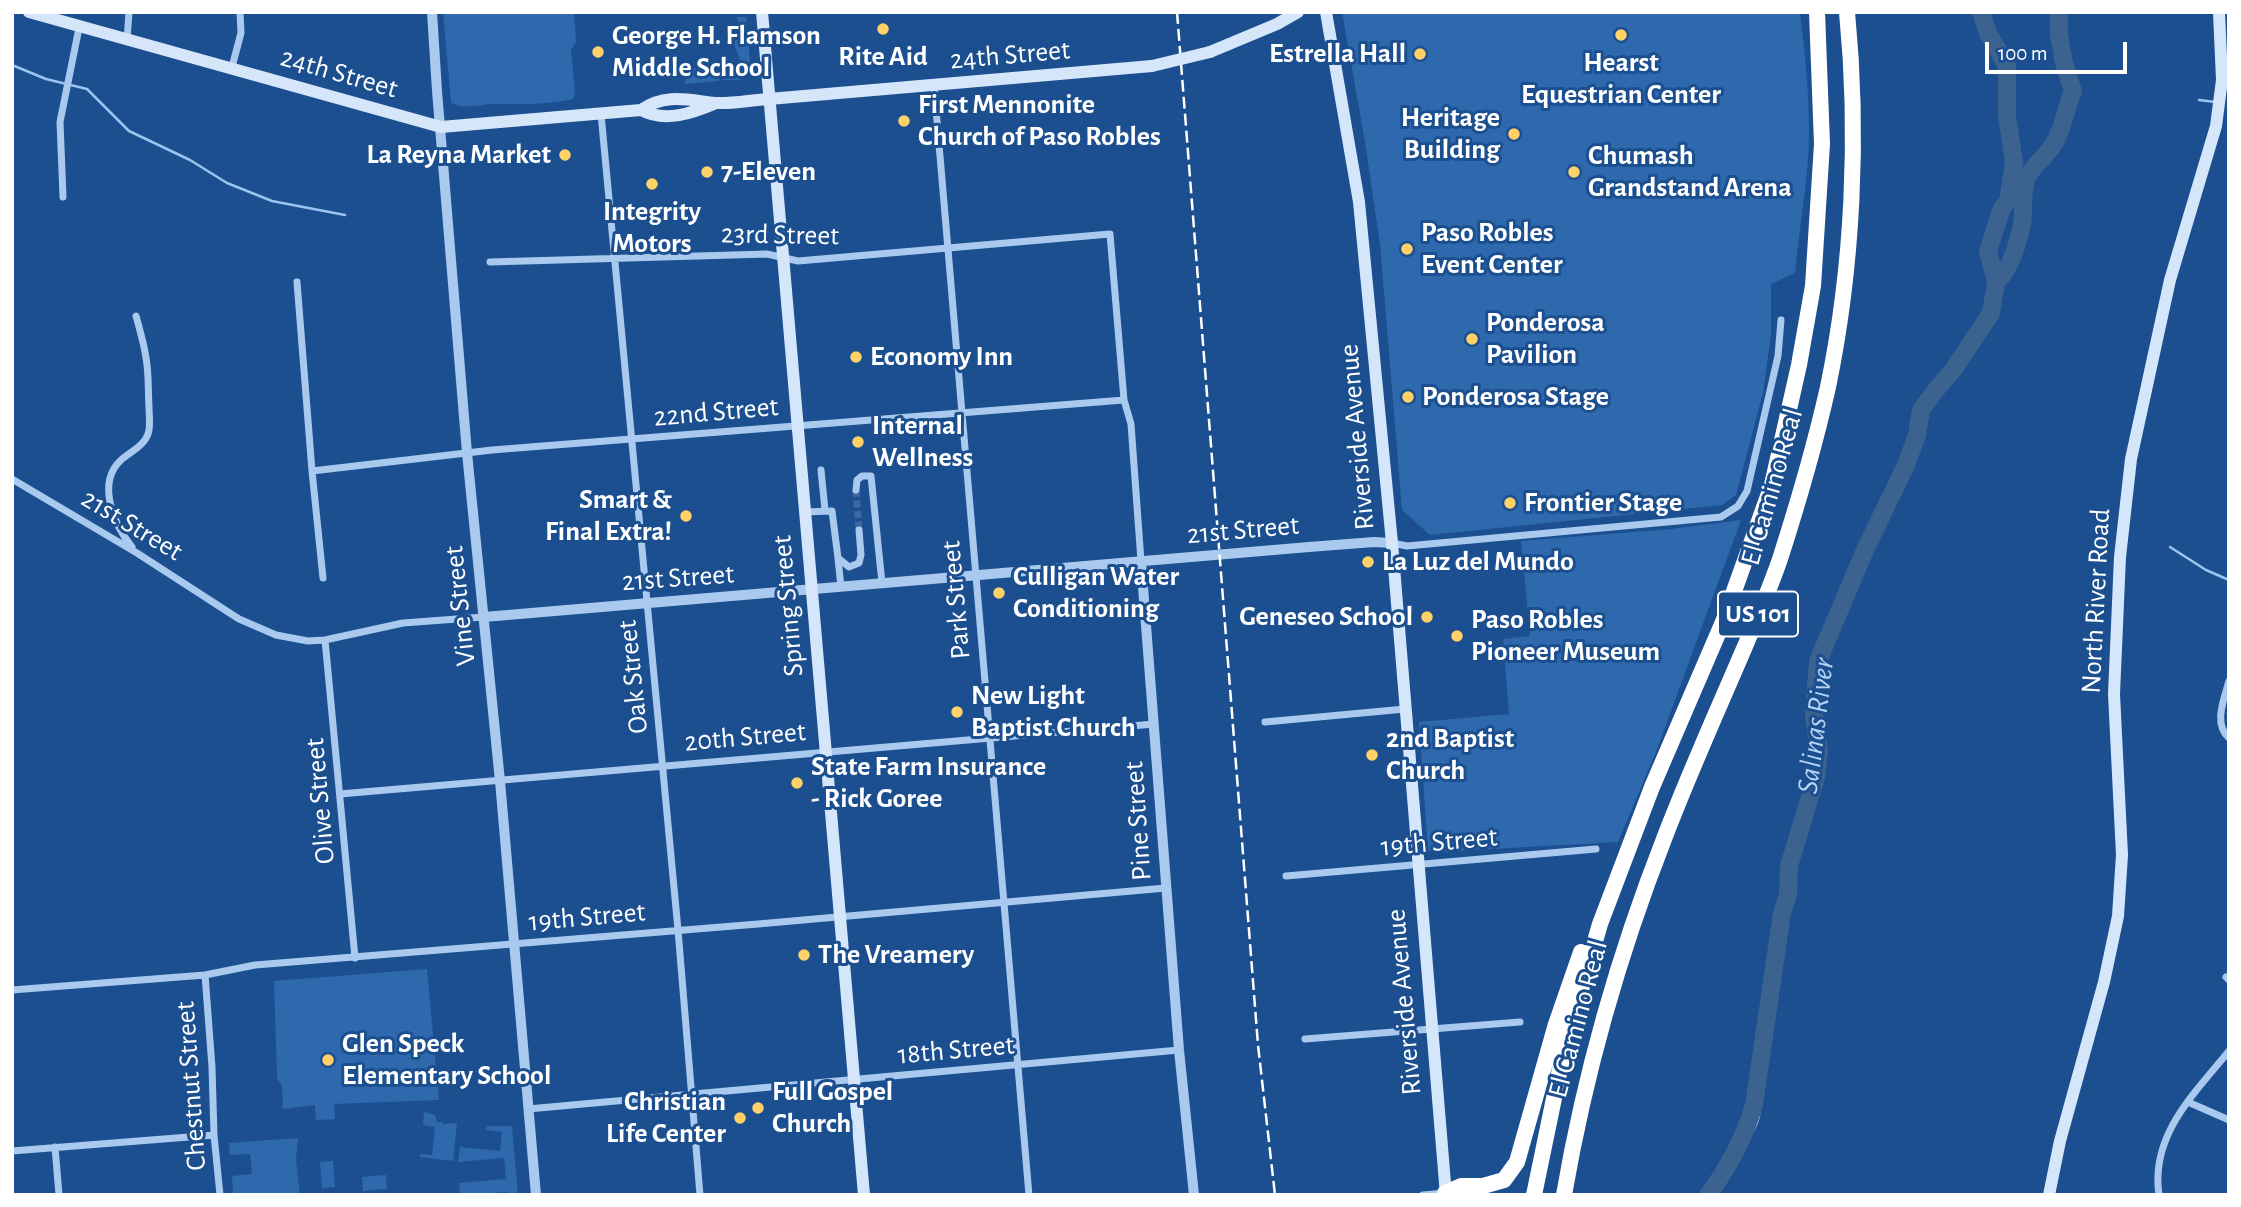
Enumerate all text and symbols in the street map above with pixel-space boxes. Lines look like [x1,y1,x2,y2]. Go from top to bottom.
place label: George H. Flamson Middle School [612,19,821,85]
marker: Rite Aid [875,21,891,37]
marker: Hearst Equestrian Center [1613,27,1629,43]
scale bar [1989,28,2131,72]
street label: 24th Street [949,33,1071,77]
place label: Estrella Hall [1269,37,1406,71]
street label: 24th Street [277,40,401,106]
place label: Rite Aid [838,40,928,74]
text: 100 m [1998,43,2048,64]
marker: George H. Flamson Middle School [590,44,606,60]
marker: Estrella Hall [1412,46,1428,62]
place label: Hearst Equestrian Center [1521,46,1721,112]
place label: First Mennonite Church of Paso Robles [918,88,1161,154]
place label: Heritage Building [1401,101,1500,167]
marker: First Mennonite Church of Paso Robles [896,113,912,129]
marker: Heritage Building [1506,126,1522,142]
place label: La Reyna Market [366,138,551,172]
place label: Chumash Grandstand Arena [1588,139,1792,205]
marker: La Reyna Market [557,147,573,163]
place label: 7-Eleven [721,155,816,189]
marker: 7-Eleven [699,164,715,180]
marker: Chumash Grandstand Arena [1566,164,1582,180]
marker: Integrity Motors [644,176,660,192]
place label: Integrity Motors [603,195,701,261]
place label: Paso Robles Event Center [1421,216,1563,282]
street label: 23rd Street [721,217,839,253]
marker: Paso Robles Event Center [1399,241,1415,257]
place label: Ponderosa Pavilion [1486,306,1605,372]
marker: Ponderosa Pavilion [1464,331,1480,347]
place label: Economy Inn [870,340,1013,374]
street label: Riverside Avenue [1332,343,1382,531]
marker: Economy Inn [848,349,864,365]
place label: Ponderosa Stage [1422,380,1609,414]
marker: Ponderosa Stage [1400,389,1416,405]
street label: 22nd Street [652,390,780,434]
street label: El Camino Real [1734,405,1810,569]
place label: Internal Wellness [872,409,973,475]
marker: Internal Wellness [850,434,866,450]
street label: 21st Street [75,482,189,568]
place label: Smart & Final Extra! [545,483,672,549]
place label: Frontier Stage [1524,486,1682,520]
marker: Frontier Stage [1502,495,1518,511]
marker: Smart & Final Extra! [678,508,694,524]
street label: 21st Street [1186,508,1300,552]
street label: North River Road [2074,508,2118,694]
street label: Spring Street [765,534,811,678]
street label: Park Street [934,539,978,661]
street label: Vine Street [437,544,483,668]
place label: La Luz del Mundo [1382,545,1574,579]
marker: La Luz del Mundo [1360,554,1376,570]
street label: 21st Street [621,557,735,599]
place label: Culligan Water Conditioning [1013,560,1179,626]
marker: Culligan Water Conditioning [991,585,1007,601]
road number: US 101 [1718,592,1798,636]
place label: Geneseo School [1239,600,1413,634]
place label: Paso Robles Pioneer Museum [1471,603,1660,669]
marker: Geneseo School [1419,609,1435,625]
street label: Oak Street [610,619,656,735]
marker: Paso Robles Pioneer Museum [1449,628,1465,644]
water label: Salinas River [1790,656,1842,796]
place label: New Light Baptist Church [971,679,1136,745]
marker: New Light Baptist Church [949,704,965,720]
street label: 20th Street [683,715,807,759]
place label: 2nd Baptist Church [1386,722,1514,788]
street label: Olive Street [298,737,342,865]
marker: 2nd Baptist Church [1364,747,1380,763]
place label: State Farm Insurance - Rick Goree [811,750,1046,816]
street label: Pine Street [1117,760,1159,882]
marker: State Farm Insurance - Rick Goree [789,775,805,791]
street label: 19th Street [1379,820,1499,864]
street label: 19th Street [527,895,647,939]
street label: Riverside Avenue [1379,908,1429,1096]
street label: El Camino Real [1541,937,1615,1101]
place label: The Vreamery [818,938,974,972]
marker: The Vreamery [796,947,812,963]
street label: Chestnut Street [168,1000,214,1172]
place label: Glen Speck Elementary School [342,1027,551,1093]
street label: 18th Street [896,1028,1016,1072]
marker: Glen Speck Elementary School [320,1052,336,1068]
place label: Full Gospel Church [772,1075,893,1141]
place label: Christian Life Center [606,1085,726,1151]
marker: Full Gospel Church [750,1100,766,1116]
marker: Christian Life Center [732,1110,748,1126]

